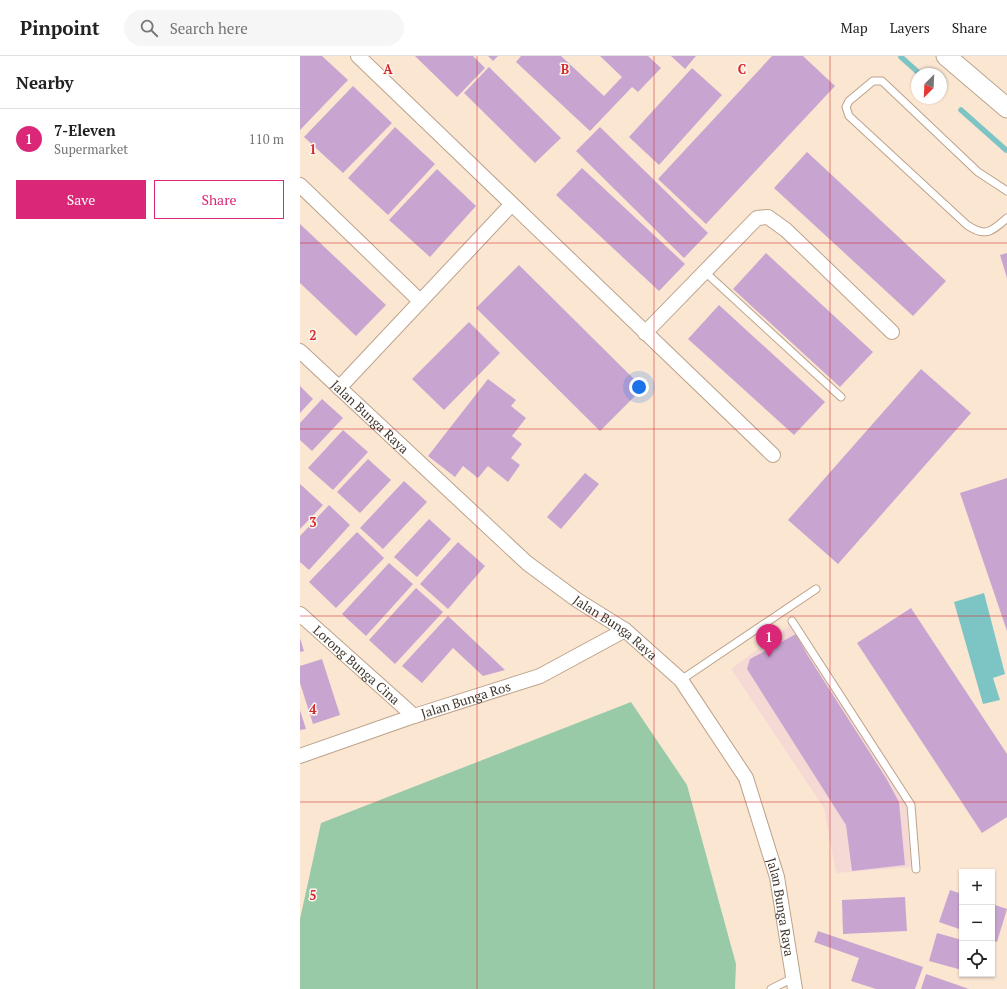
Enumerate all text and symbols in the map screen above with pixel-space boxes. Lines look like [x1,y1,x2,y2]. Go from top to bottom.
search box [124,10,404,46]
text: Pinpoint [20,15,100,40]
icon: search [138,17,160,39]
text: Search here [170,18,248,38]
text: Map [841,18,868,37]
text: Layers [890,18,930,37]
text: Share [952,18,987,37]
text: A [383,60,393,78]
text: B [561,60,569,78]
text: C [738,60,746,78]
north arrow [911,68,947,104]
text: Nearby [16,71,74,94]
text: 7-Eleven [54,120,116,140]
text: 1 [25,130,33,148]
text: 110 m [249,130,284,148]
text: Supermarket [54,140,128,158]
text: 1 [309,140,317,158]
button: Save [16,180,146,219]
button: Share [154,180,284,219]
text: 2 [309,326,317,344]
street label: Jalan Bunga Raya [327,376,413,458]
your location [629,377,649,397]
text: 3 [309,513,317,531]
street label: Jalan Bunga Raya [569,591,662,664]
street label: Lorong Bunga Cina [309,621,404,709]
pin: 1 [756,624,782,657]
street label: Jalan Bunga Ros [419,677,513,722]
text: 4 [309,700,317,718]
street label: Jalan Bunga Raya [762,855,799,958]
map controls [959,869,995,977]
button: + [959,869,995,905]
text: 5 [309,886,317,904]
button: − [959,905,995,941]
button: locate [959,941,995,977]

